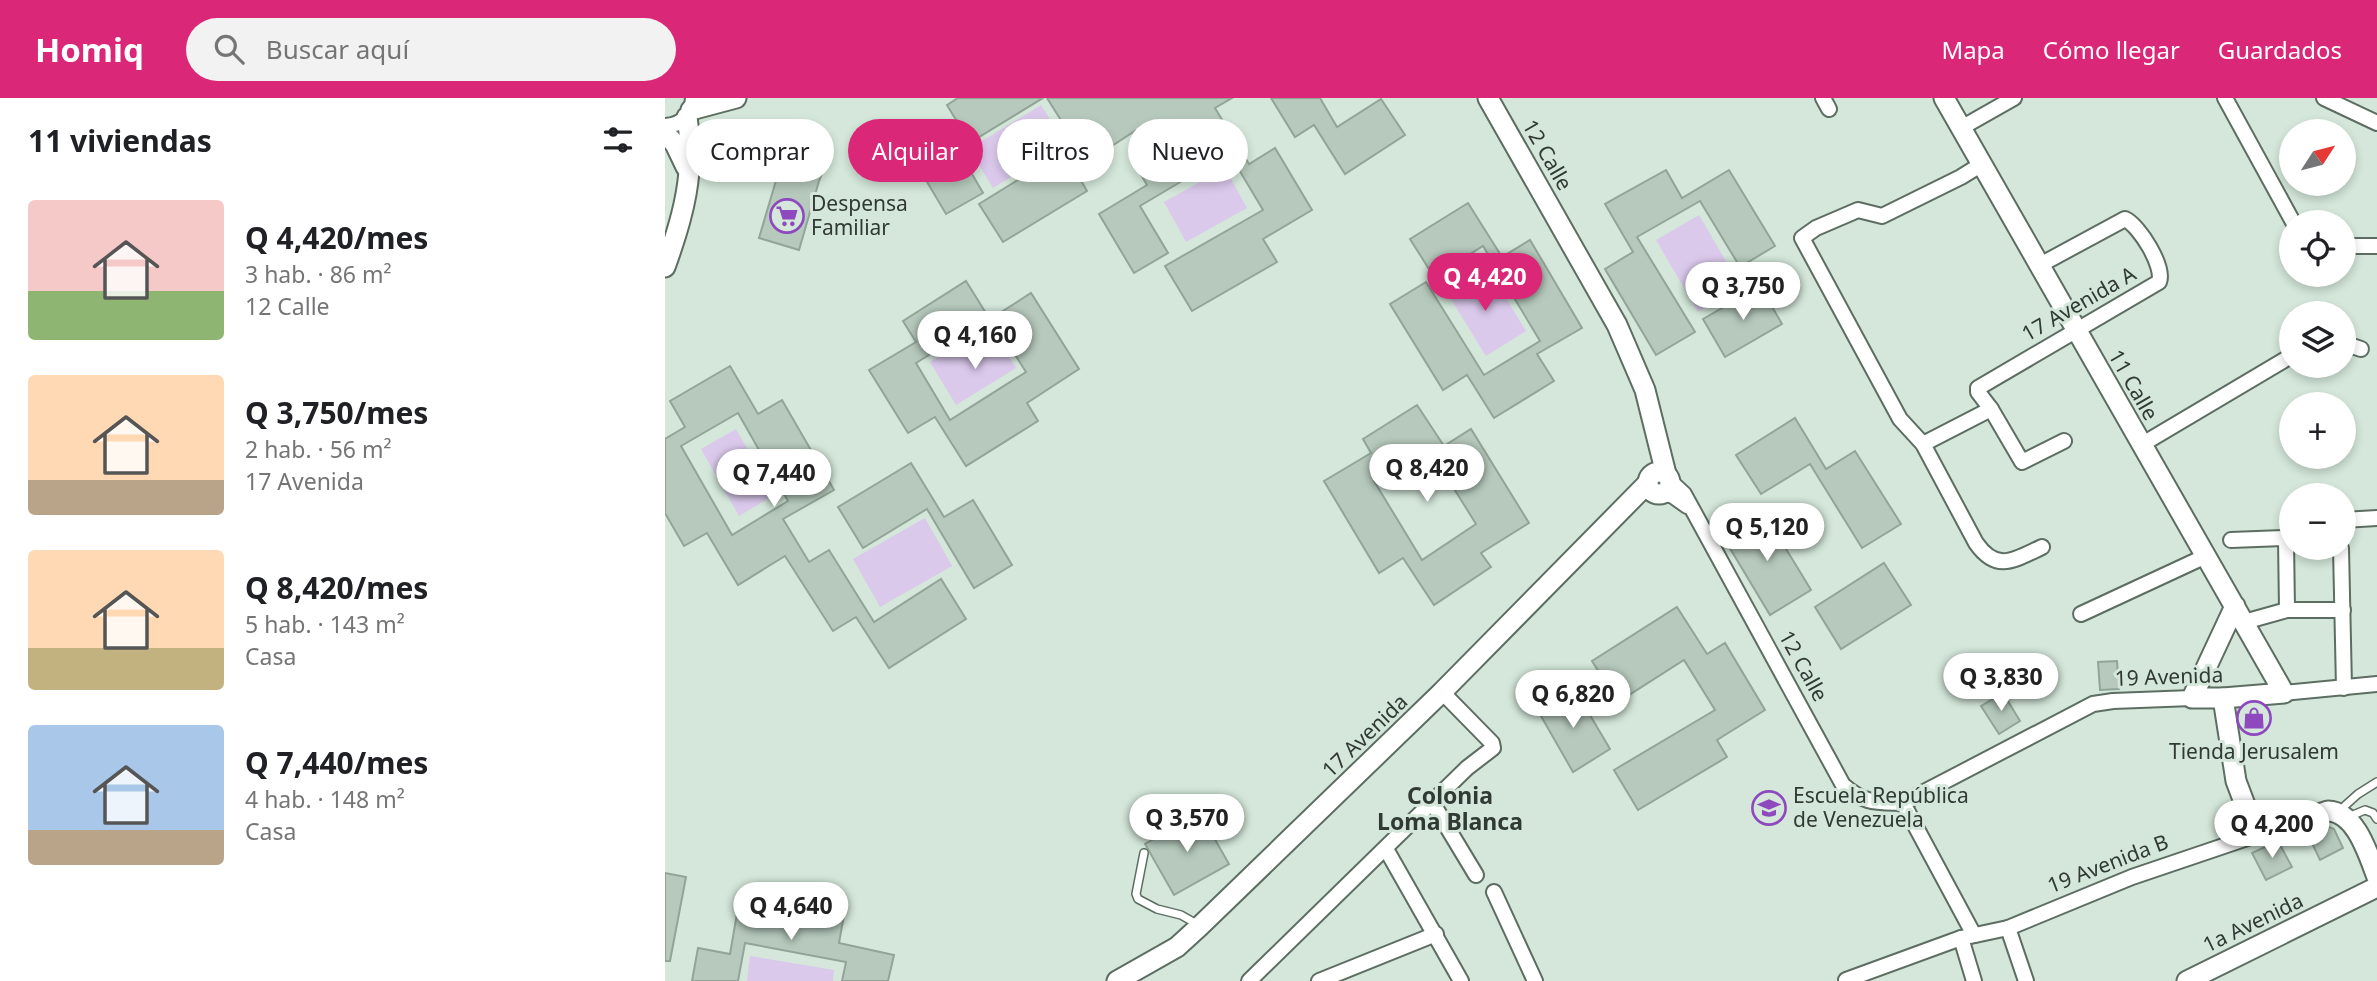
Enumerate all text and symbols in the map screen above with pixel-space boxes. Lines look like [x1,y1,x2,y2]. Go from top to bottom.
search box [186,18,676,81]
text: Homiq [35,27,144,72]
icon: search [210,30,248,68]
text: Buscar aquí [266,31,409,67]
text: Mapa [1941,33,2005,66]
text: Cómo llegar [2043,33,2180,66]
text: Guardados [2218,33,2342,66]
street label: 12 Calle [1516,114,1579,195]
chip: Comprar [686,119,834,182]
chip: Alquilar [848,119,983,182]
chip: Filtros [997,119,1114,182]
chip: Nuevo [1128,119,1248,182]
north arrow [2279,119,2355,196]
map controls [2279,119,2356,560]
text: 11 viviendas [28,120,212,161]
icon: filters [599,121,637,159]
place label: Despensa Familiar [811,189,908,241]
supermarket icon: Despensa Familiar [768,197,806,235]
button: locate [2279,210,2356,287]
text: Q 4,420/mes [245,217,428,258]
icon: home [84,228,168,312]
pin: Q 4,420 [1420,254,1550,313]
text: 3 hab. · 86 m² [245,258,392,290]
street label: 17 Avenida A [2016,259,2141,347]
text: Q 4,420 [1443,260,1527,292]
pin: Q 3,750 [1678,262,1808,322]
text: Q 3,750 [1701,269,1785,301]
text: 12 Calle [245,290,330,322]
button: layers [2279,301,2356,378]
pin: Q 4,160 [910,312,1040,371]
text: Q 4,160 [933,318,1017,350]
street label: 11 Calle [2102,344,2165,425]
text: Q 3,750/mes [245,392,428,433]
button: + [2279,392,2356,469]
icon: home [84,403,168,487]
text: 2 hab. · 56 m² [245,433,392,465]
pin: Q 8,420 [1362,444,1492,504]
pin: Q 7,440 [709,450,839,509]
text: Q 8,420 [1385,451,1469,483]
text: Q 7,440 [732,456,816,488]
text: 17 Avenida [245,465,364,497]
button: − [2279,483,2356,560]
pin: Q 5,120 [1702,504,1832,563]
text: Q 5,120 [1725,510,1809,542]
text: Q 8,420/mes [245,567,428,608]
icon: home [84,578,168,662]
text: 5 hab. · 143 m² [245,608,405,640]
street label: 12 Calle [1773,625,1835,706]
text: Casa [245,640,296,672]
pin: Q 3,830 [1936,654,2066,713]
text: Q 3,830 [1959,660,2043,692]
street label: 19 Avenida [2114,660,2224,692]
pin: Q 6,820 [1508,670,1638,730]
text: Q 6,820 [1531,677,1615,709]
street label: 17 Avenida [1316,688,1413,783]
shop icon: Tienda Jerusalem [2235,699,2273,737]
place label: Tienda Jerusalem [2169,737,2339,765]
text: Q 7,440/mes [245,742,428,783]
icon: home [84,753,168,837]
district label: Colonia Loma Blanca [1377,779,1523,837]
place label: Escuela República de Venezuela [1793,781,1969,833]
text: 4 hab. · 148 m² [245,783,405,815]
school or university icon: Escuela República de Venezuela [1750,789,1788,827]
pin: Q 3,570 [1122,794,1252,854]
pin: Q 4,200 [2207,800,2337,860]
text: Q 3,570 [1145,801,1229,833]
text: Q 4,200 [2230,807,2314,839]
text: Casa [245,815,296,847]
street label: 19 Avenida B [2043,827,2172,899]
pin: Q 4,640 [726,882,856,942]
street label: 1a Avenida [2198,886,2307,958]
text: Q 4,640 [749,889,833,921]

